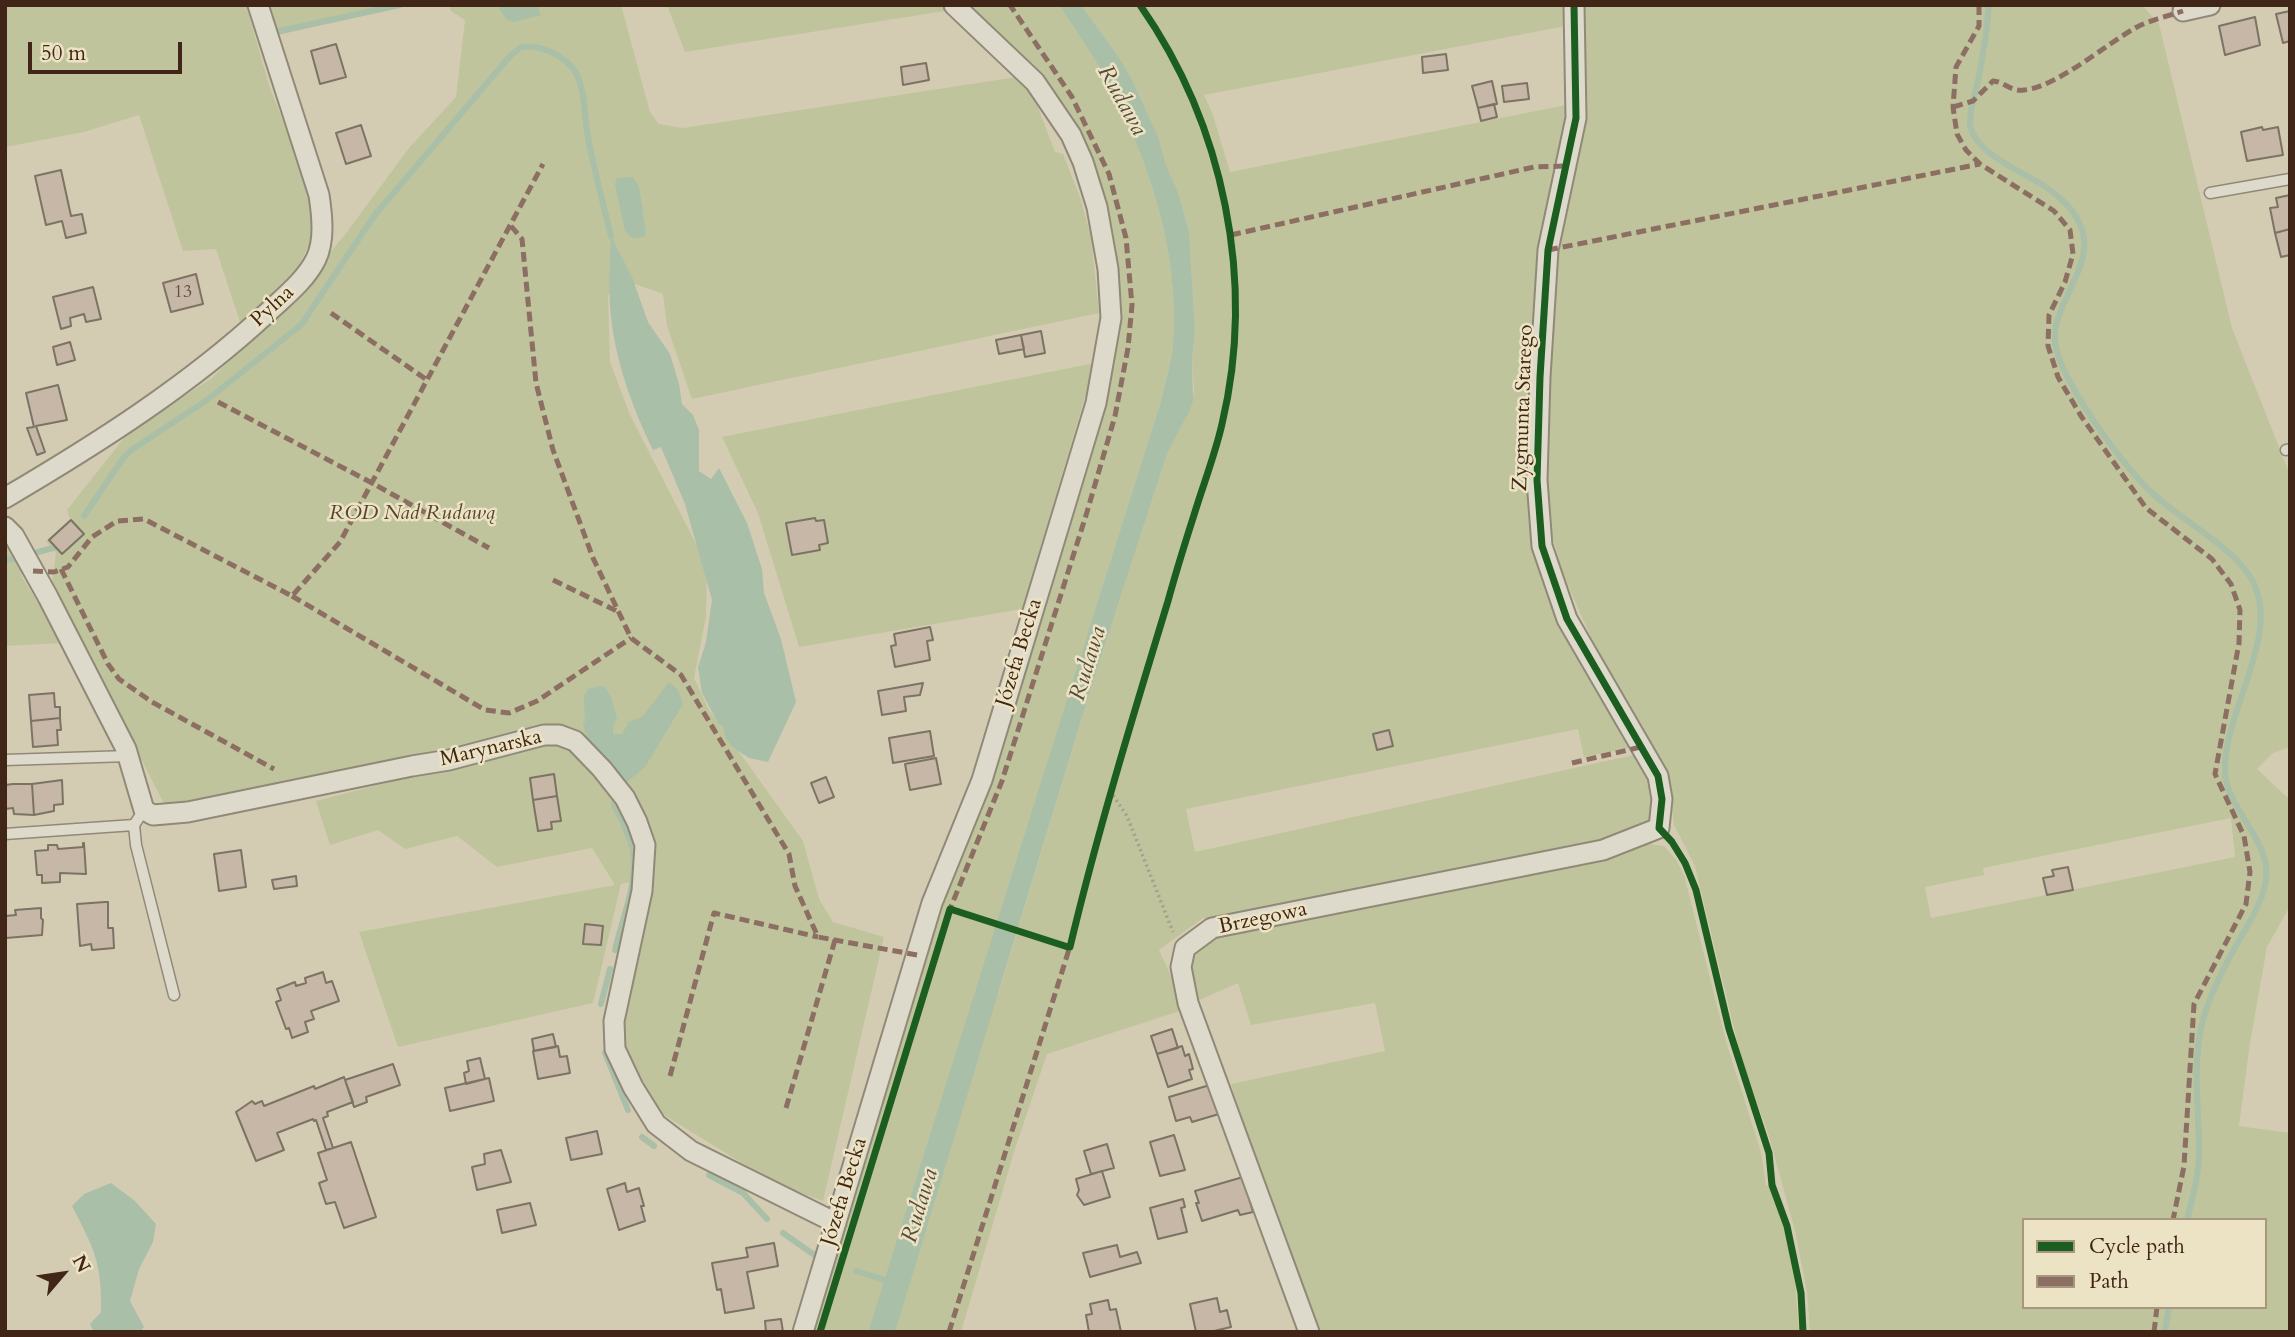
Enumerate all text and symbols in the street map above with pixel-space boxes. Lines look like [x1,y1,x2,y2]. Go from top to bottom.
scale bar [32,28,186,72]
text: 50 m [41,39,86,68]
water label: Rudawa [1090,61,1152,141]
street label: Pylna [246,281,300,333]
house number: 13 [174,282,192,304]
street label: Zygmunta Starego [1508,324,1540,492]
park label: ROD Nad Rudawą [329,501,495,527]
street label: Józefa Becka [992,596,1048,710]
water label: Rudawa [1065,623,1113,705]
street label: Marynarska [438,725,544,773]
street label: Brzegowa [1216,897,1310,941]
street label: Józefa Becka [817,1135,873,1249]
water label: Rudawa [897,1165,945,1247]
legend [2022,1218,2267,1309]
text: Cycle path [2089,1232,2185,1261]
north arrow [28,1239,98,1309]
text: N [66,1250,97,1277]
text: Path [2089,1267,2129,1296]

